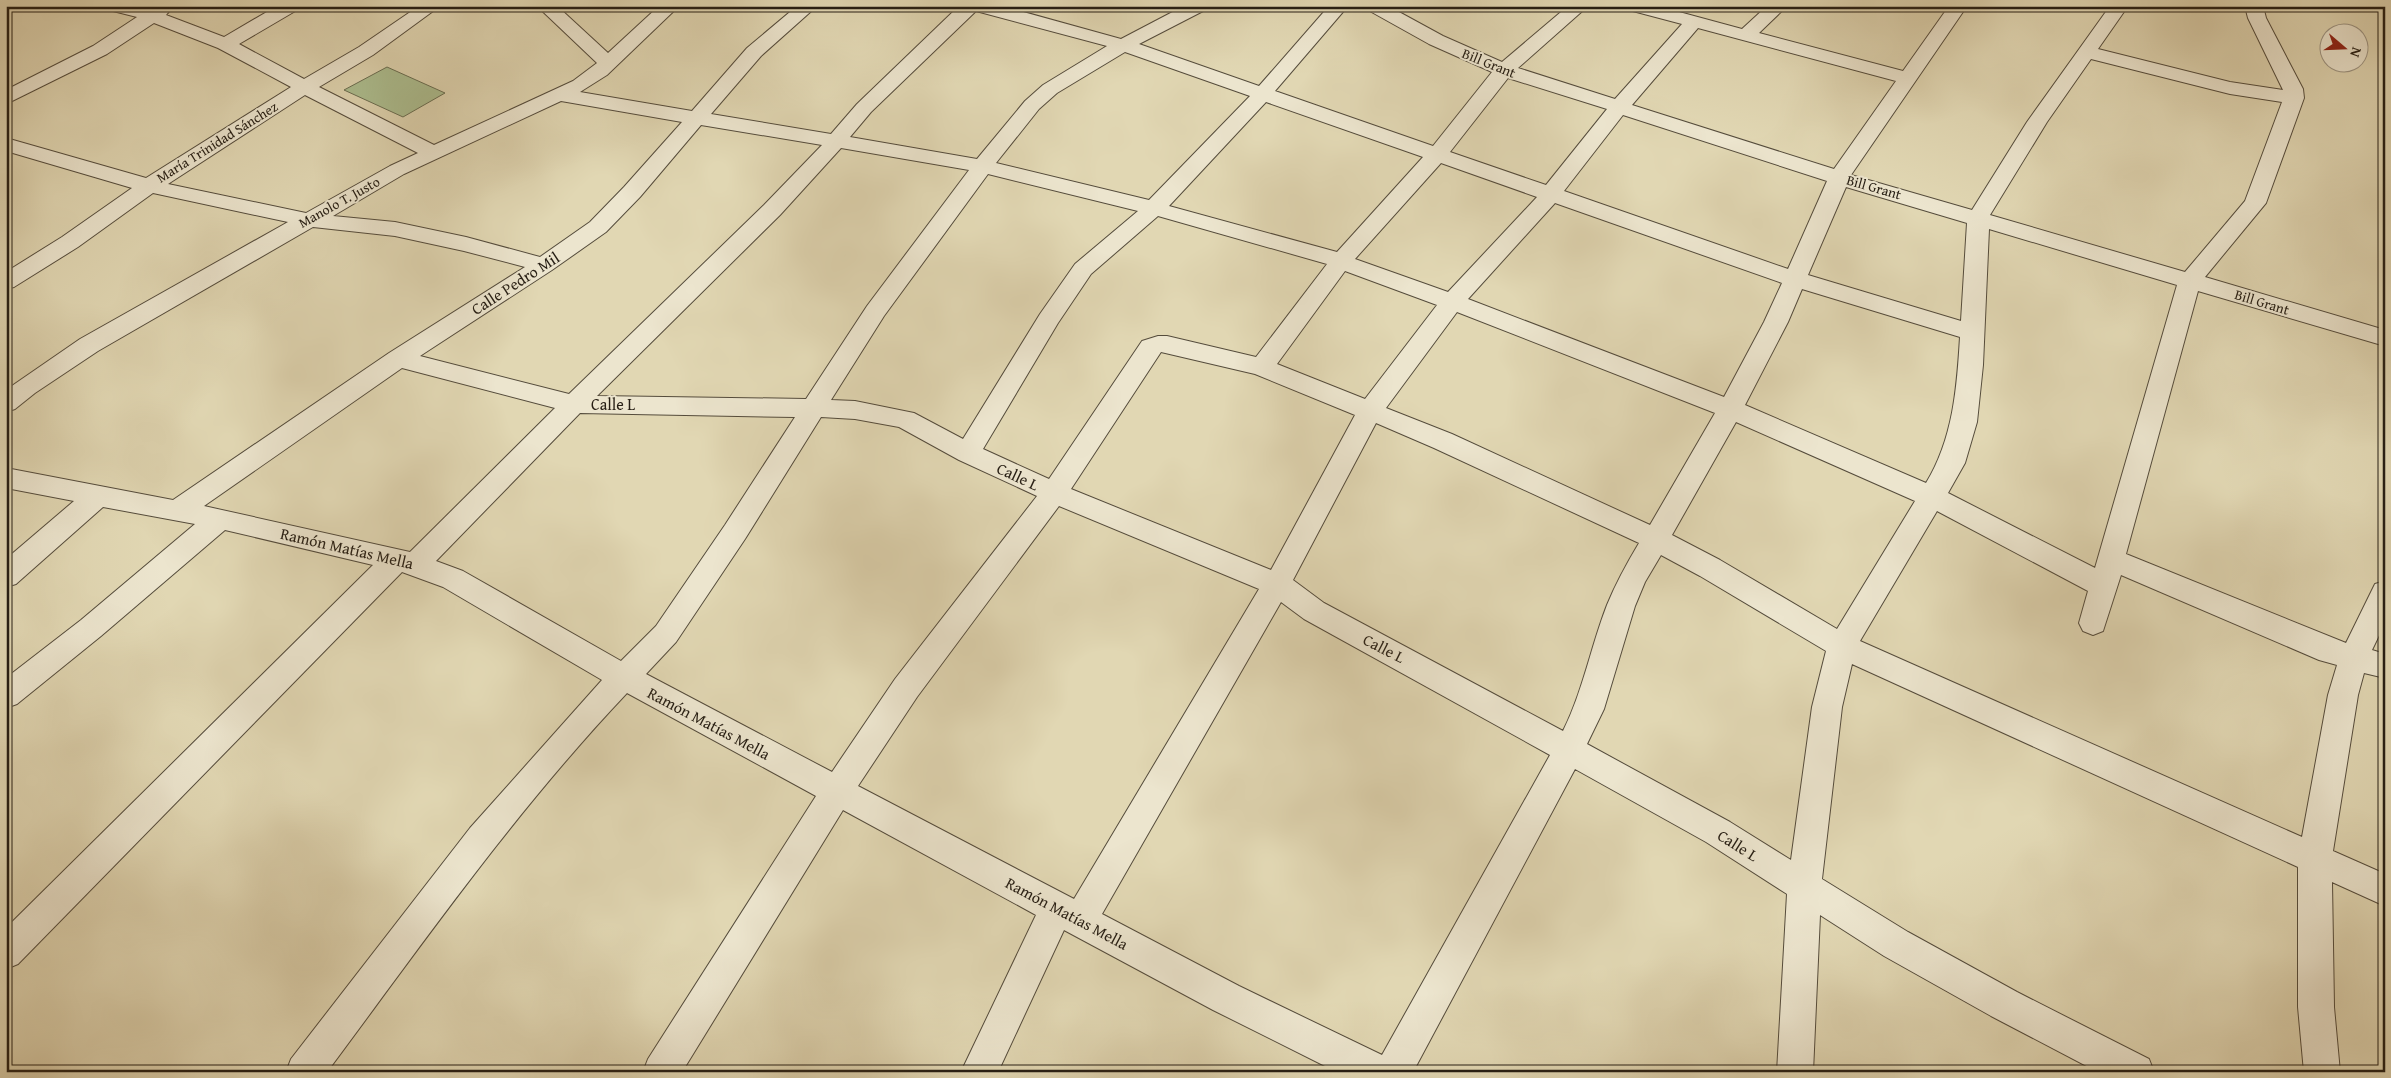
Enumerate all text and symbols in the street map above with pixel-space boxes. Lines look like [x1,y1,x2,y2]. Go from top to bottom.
north arrow [2318,22,2368,72]
street label: Bill Grant [1459,43,1519,83]
text: N [2345,45,2367,61]
street label: María Trinidad Sánchez [153,97,281,187]
street label: Bill Grant [1844,170,1904,204]
street label: Manolo T. Justo [295,171,383,233]
street label: Calle Pedro Mil [466,245,564,321]
street label: Bill Grant [2232,284,2292,320]
street label: Calle L [591,392,635,416]
street label: Calle L [993,456,1043,496]
street label: Ramón Matías Mella [278,521,416,575]
street label: Calle L [1359,627,1409,669]
street label: Ramón Matías Mella [643,680,775,766]
street label: Calle L [1713,823,1763,867]
street label: Ramón Matías Mella [1001,870,1133,956]

